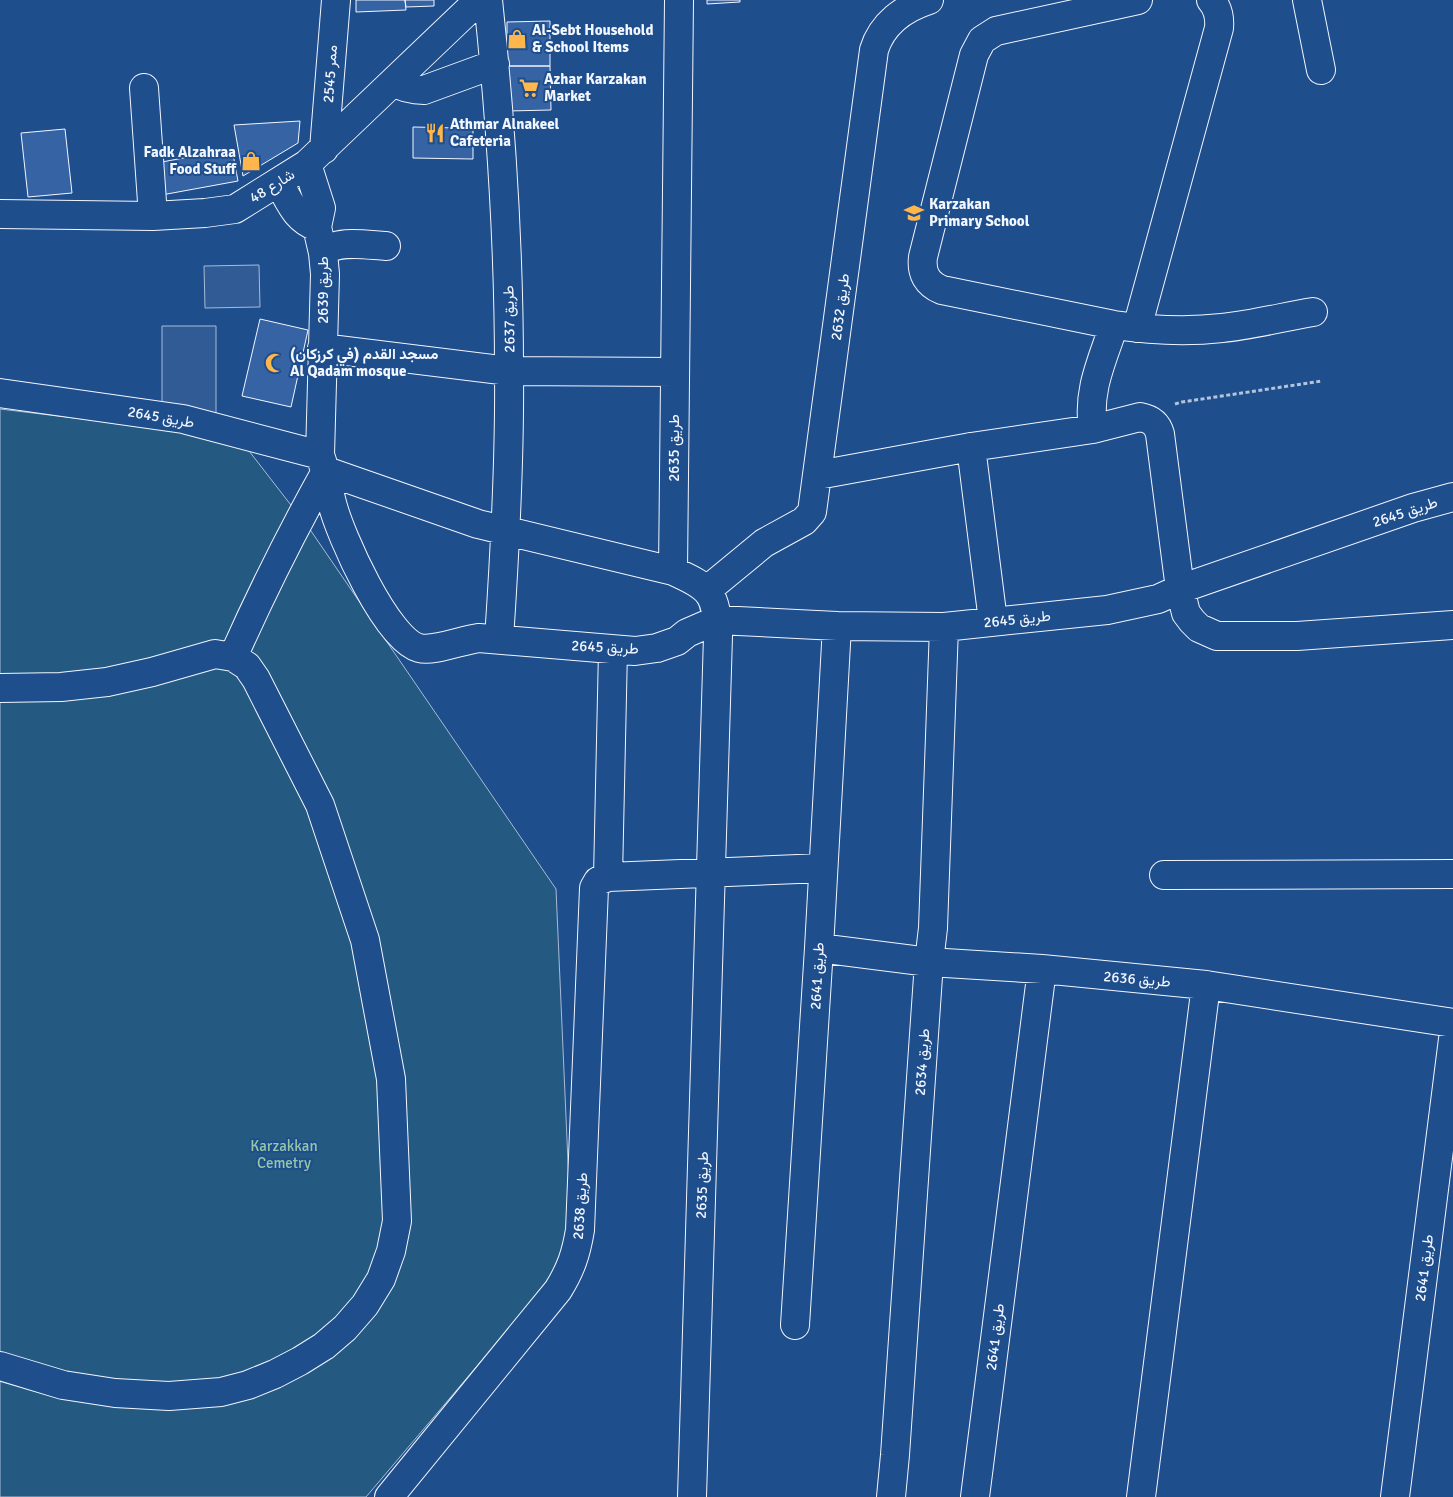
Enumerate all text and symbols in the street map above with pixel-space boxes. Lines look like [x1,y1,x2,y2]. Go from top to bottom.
place label: Al-Sebt Household & School Items [532,21,653,56]
shop icon: Al-Sebt Household & School Items [506,28,528,50]
street label: ممر 2545 [319,44,341,104]
place label: Azhar Karzakan Market [544,70,647,105]
supermarket icon: Azhar Karzakan Market [518,77,540,99]
place label: Athmar Alnakeel Cafeteria [450,115,560,150]
restaurant icon: Athmar Alnakeel Cafeteria [424,122,446,144]
place label: Fadk Alzahraa Food Stuff [144,143,237,178]
shop icon: Fadk Alzahraa Food Stuff [240,150,262,172]
street label: شارع 48 [246,165,299,208]
place label: Karzakan Primary School [929,195,1030,230]
school or university icon: Karzakan Primary School [903,202,925,224]
street label: طريق 2639 [314,256,333,324]
street label: طريق 2632 [827,272,854,342]
street label: طريق 2637 [499,285,520,353]
place label: مسجد القدم (في كرزكان) Al Qadam mosque [290,345,438,380]
mosque icon: مسجد القدم (في كرزكان) Al Qadam mosque [264,352,286,374]
street label: طريق 2645 [126,402,196,433]
street label: طريق 2635 [665,414,684,482]
street label: طريق 2645 [1370,493,1440,532]
street label: طريق 2645 [982,606,1052,632]
street label: طريق 2645 [571,636,639,659]
street label: طريق 2641 [806,942,829,1010]
street label: طريق 2636 [1102,967,1172,992]
street label: طريق 2634 [911,1027,934,1096]
park label: Karzakkan Cemetry [250,1137,318,1172]
street label: طريق 2635 [692,1151,713,1219]
street label: طريق 2638 [569,1171,592,1240]
street label: طريق 2641 [1411,1233,1438,1303]
street label: طريق 2641 [982,1302,1009,1372]

